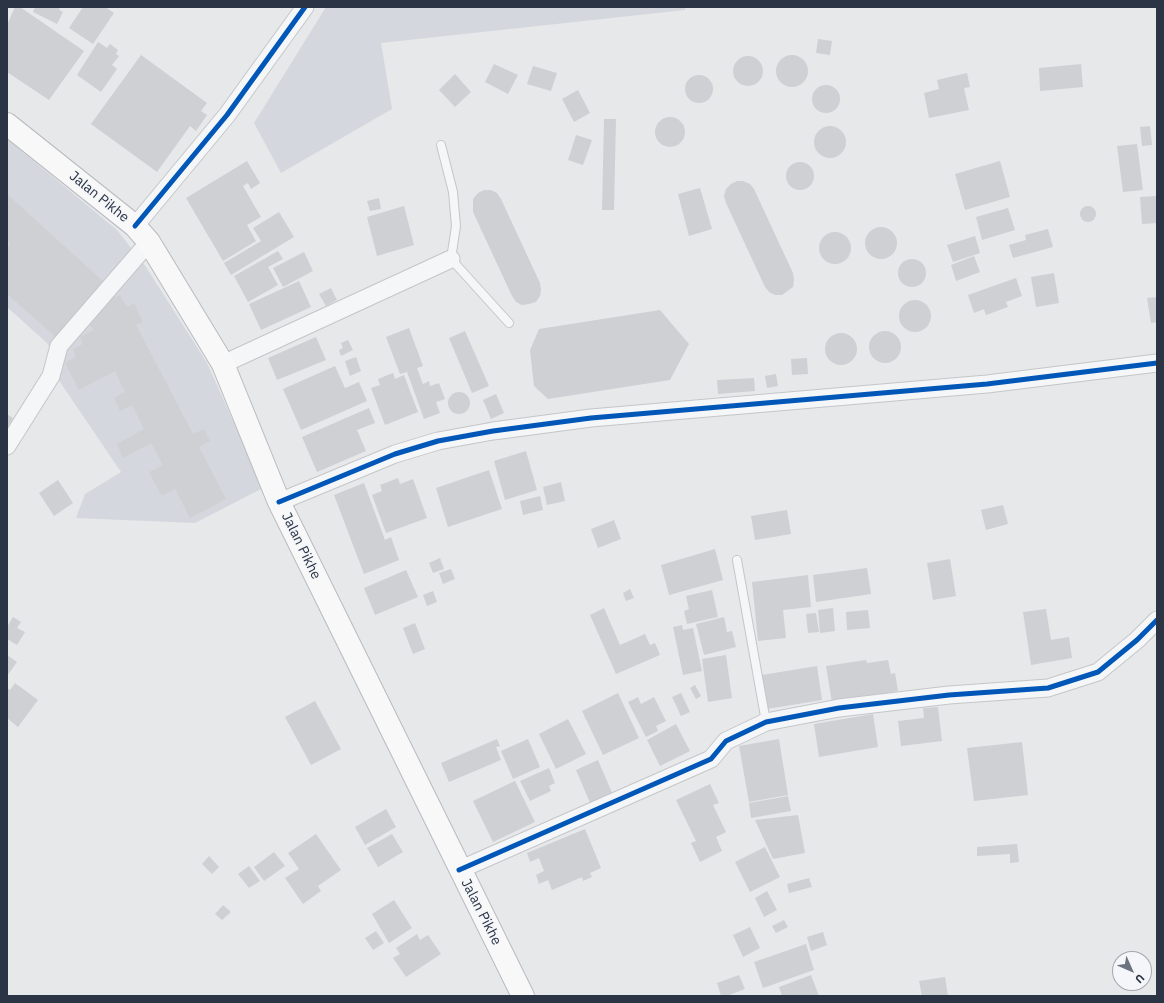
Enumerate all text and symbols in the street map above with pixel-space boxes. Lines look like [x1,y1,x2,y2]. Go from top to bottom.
street label: Jalan Pikhe [66,168,132,226]
street label: Jalan Pikhe [278,510,324,582]
street label: Jalan Pikhe [457,876,505,948]
north arrow [1112,951,1152,991]
text: U [1132,971,1147,986]

